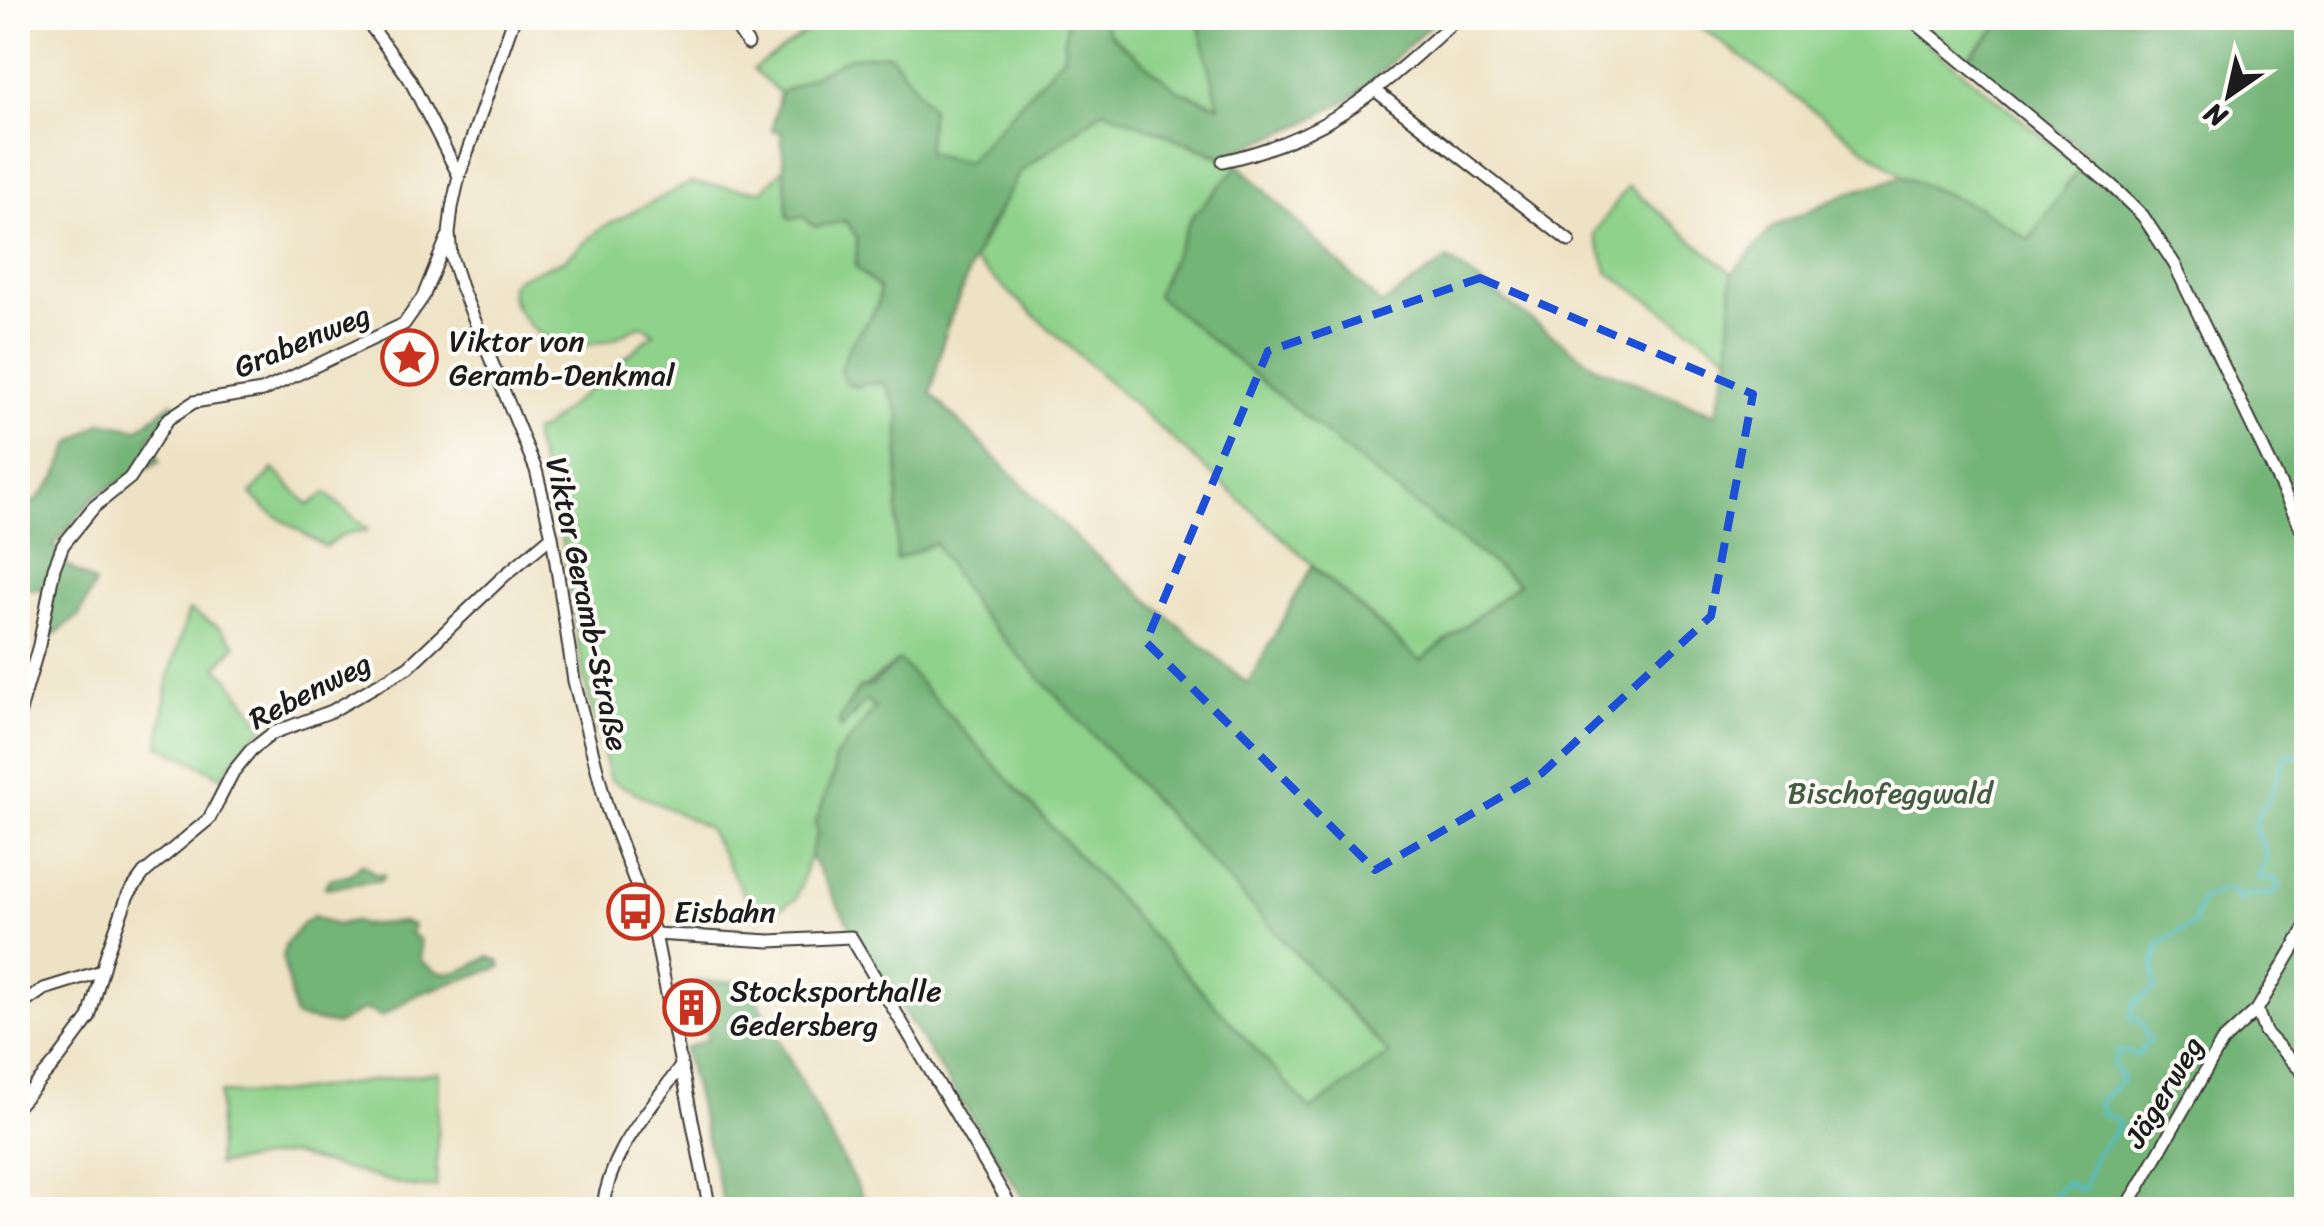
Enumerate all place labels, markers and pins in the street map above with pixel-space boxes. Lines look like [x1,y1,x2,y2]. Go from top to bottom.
place label: Viktor von Geramb-Denkmal [449,314,676,402]
place icon: Viktor von Geramb-Denkmal [380,328,440,388]
bus stop icon: Eisbahn [605,882,665,942]
place label: Eisbahn [674,885,776,939]
place label: Stocksporthalle Gedersberg [730,964,942,1052]
building icon: Stocksporthalle Gedersberg [661,978,721,1038]

